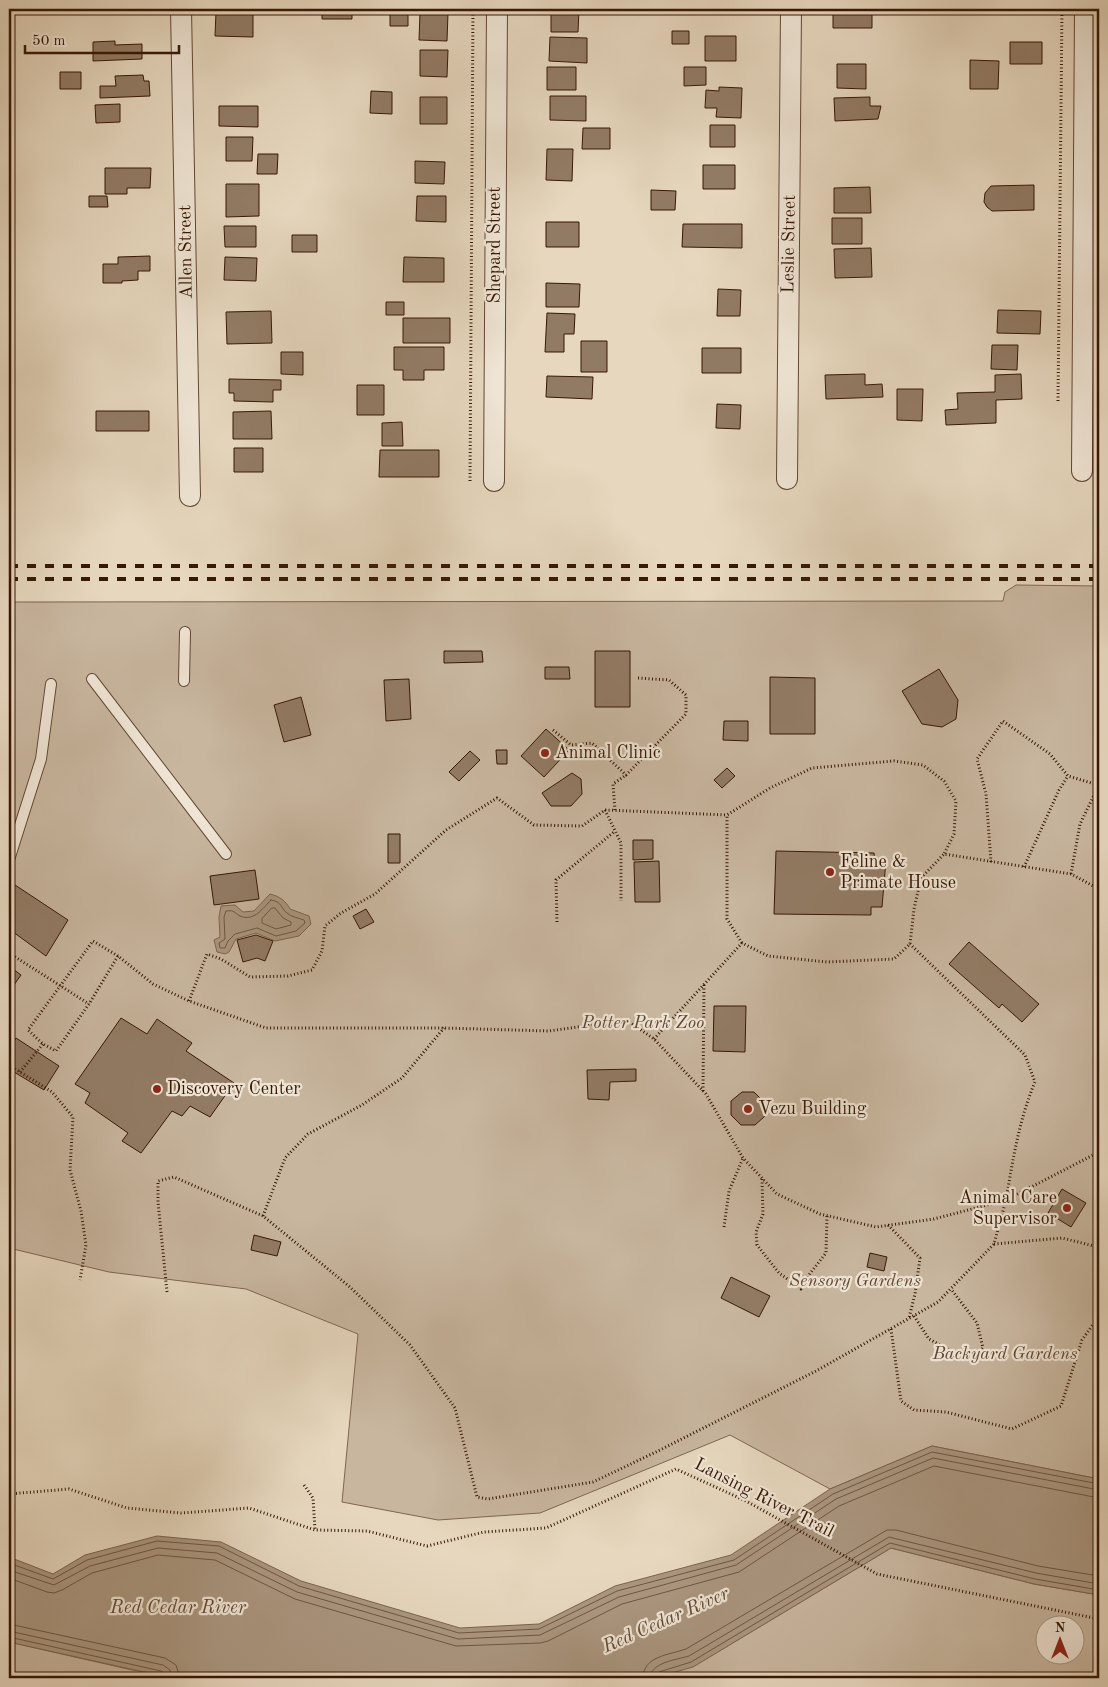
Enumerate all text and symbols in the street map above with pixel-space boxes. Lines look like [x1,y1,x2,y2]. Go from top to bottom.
scale bar [25,22,179,54]
text: 50 m [32,34,66,49]
street label: Shepard Street [486,187,504,303]
street label: Leslie Street [779,194,799,294]
street label: Allen Street [176,205,196,299]
place label: Animal Clinic [555,744,661,762]
marker: Animal Clinic [539,747,551,759]
place label: Feline & Primate House [840,853,956,892]
marker: Feline & Primate House [824,866,836,878]
park label: Potter Park Zoo [581,1014,704,1032]
place label: Discovery Center [167,1080,301,1098]
marker: Discovery Center [151,1083,163,1095]
place label: Vezu Building [758,1100,867,1118]
marker: Vezu Building [742,1103,754,1115]
place label: Animal Care Supervisor [959,1189,1058,1228]
marker: Animal Care Supervisor [1061,1202,1073,1214]
park label: Sensory Gardens [789,1272,922,1290]
park label: Backyard Gardens [931,1345,1078,1363]
street label: Lansing River Trail [691,1455,837,1541]
water label: Red Cedar River [599,1584,733,1658]
water label: Red Cedar River [109,1599,247,1618]
north arrow [1036,1614,1086,1664]
text: N [1055,1621,1066,1635]

